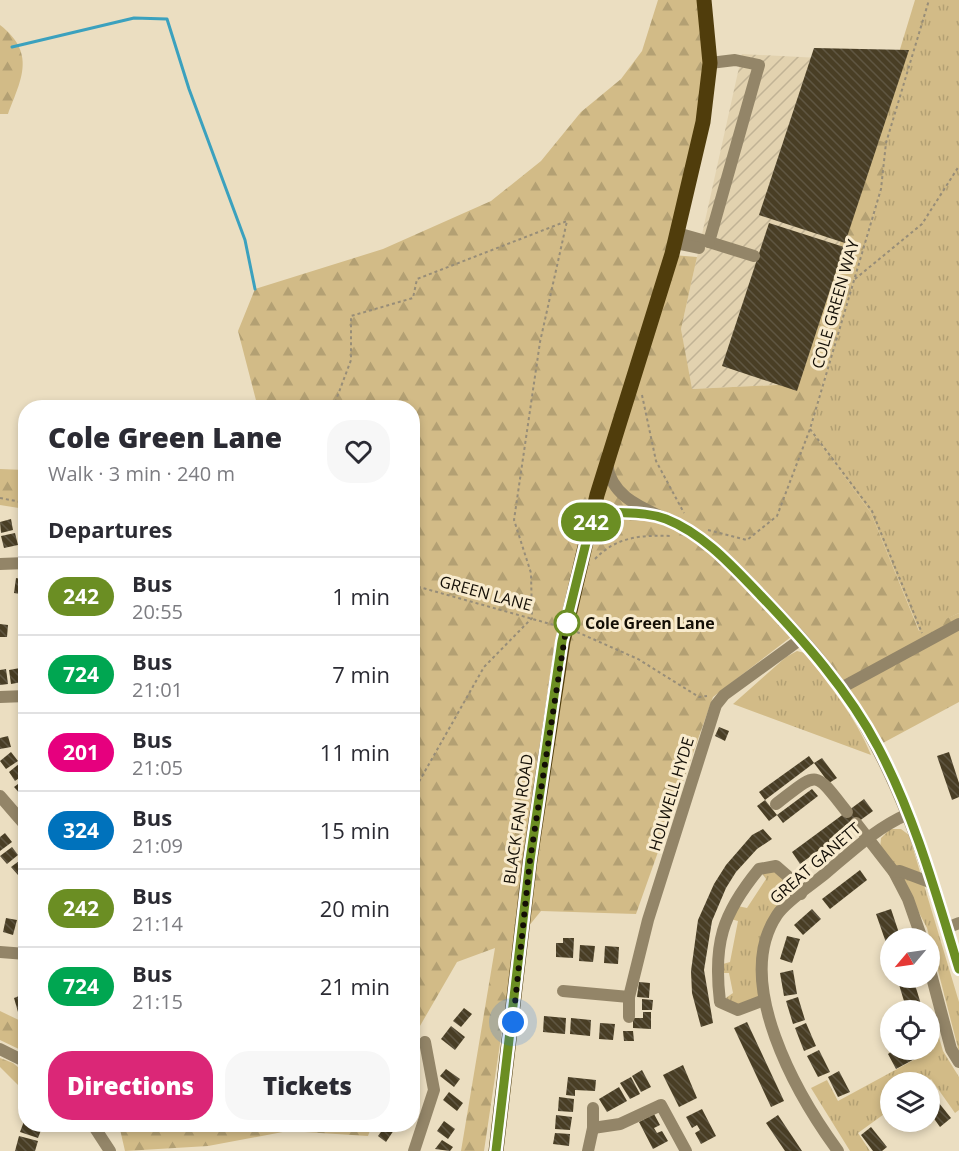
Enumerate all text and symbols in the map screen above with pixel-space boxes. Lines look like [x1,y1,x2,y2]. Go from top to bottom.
street label: COLE GREEN WAY [806,237,864,371]
text: Cole Green Lane [48,418,282,456]
button: heart [327,420,390,483]
text: Walk · 3 min · 240 m [48,460,235,487]
line badge: 242 [556,502,626,542]
text: 242 [573,508,609,536]
text: Departures [48,514,172,544]
text: Bus [132,568,172,598]
street label: GREEN LANE [437,570,535,616]
text: 1 min [332,581,390,611]
text: 242 [63,582,99,610]
text: 20:55 [132,598,183,625]
marker: Cole Green Lane [554,610,580,636]
place label: Cole Green Lane [585,612,715,634]
text: Bus [132,646,172,676]
text: 7 min [332,659,390,689]
text: 724 [63,660,99,688]
text: 21:01 [132,676,183,703]
text: Bus [132,724,172,754]
street label: HOLWELL HYDE [643,734,699,854]
text: 11 min [320,737,390,767]
text: 201 [63,738,99,766]
street label: BLACK FAN ROAD [498,752,538,886]
text: 21:05 [132,754,183,781]
text: Bus [132,802,172,832]
text: 15 min [320,815,390,845]
text: 324 [63,816,99,844]
street label: GREAT GANETT [765,817,865,909]
text: 21:09 [132,832,183,859]
text: Bus [132,880,172,910]
text: 20 min [320,893,390,923]
text: 242 [63,894,99,922]
text: 21:14 [132,910,183,937]
north arrow [880,928,940,988]
map controls [880,928,940,1132]
text: Bus [132,958,172,988]
text: 21 min [320,971,390,1001]
text: 724 [63,972,99,1000]
text: 21:15 [132,988,183,1015]
button: locate [880,1000,940,1060]
your location [498,1007,528,1037]
button: Directions [48,1051,213,1120]
button: Tickets [225,1051,390,1120]
button: layers [880,1072,940,1132]

